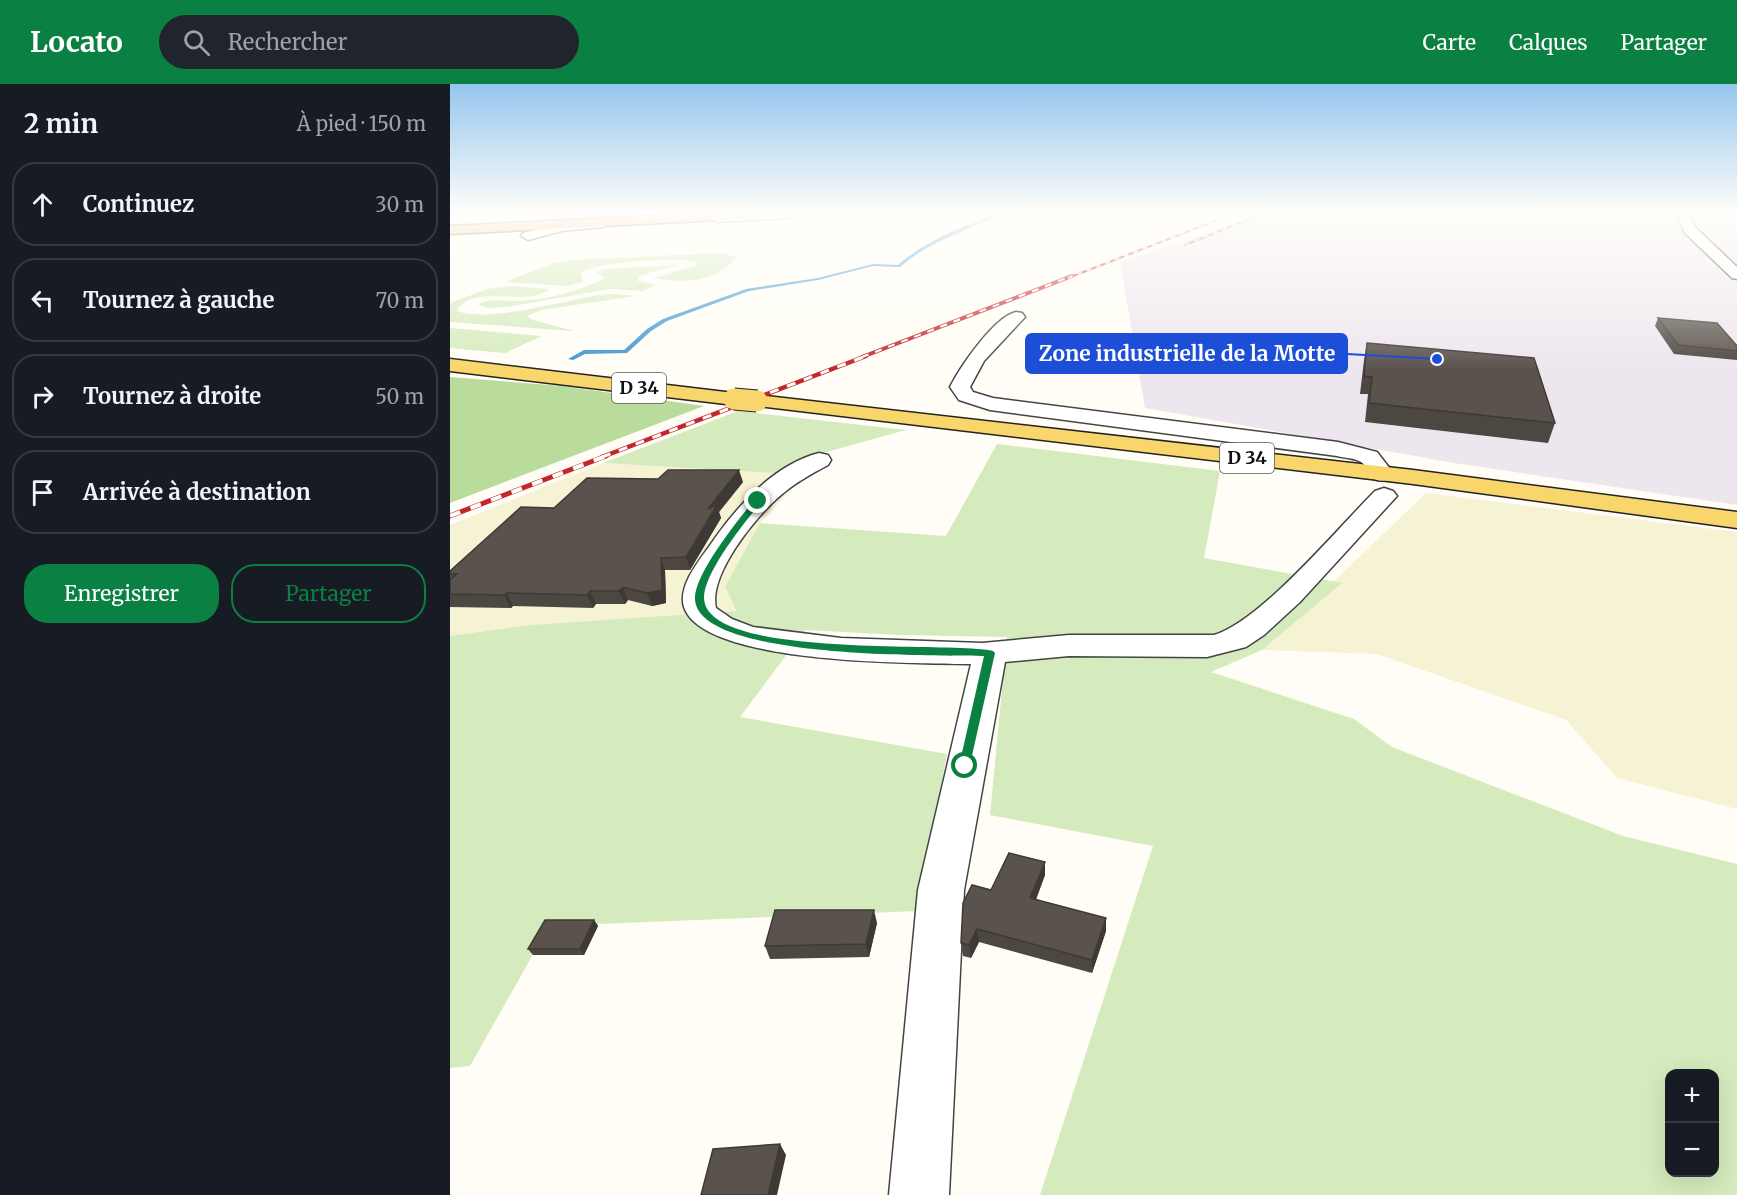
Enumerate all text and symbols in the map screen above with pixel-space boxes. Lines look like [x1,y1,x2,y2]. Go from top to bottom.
search box [159,15,579,69]
text: Locato [30,24,123,60]
icon: search [180,26,213,59]
text: Rechercher [228,28,347,56]
text: Carte [1423,29,1476,56]
text: Calques [1509,29,1588,56]
text: Partager [1621,29,1707,56]
text: 2 min [24,107,98,140]
text: À pied · 150 m [297,111,426,136]
icon: ahead [26,188,59,221]
text: Continuez [83,190,194,218]
text: 30 m [375,192,424,217]
icon: left [26,284,59,317]
text: Tournez à gauche [83,286,274,314]
text: 70 m [376,288,424,313]
callout: Zone industrielle de la Motte [1026,334,1347,373]
text: Zone industrielle de la Motte [1039,340,1335,367]
road number: D 34 [612,373,666,403]
icon: right [26,380,59,413]
text: Tournez à droite [83,382,261,410]
text: 50 m [375,384,424,409]
road number: D 34 [1220,443,1274,473]
icon: arrive [26,476,59,509]
text: Arrivée à destination [83,478,311,506]
route end [744,487,770,513]
button: Enregistrer [24,564,219,623]
button: Partager [231,564,426,623]
route start [951,752,977,778]
map controls [1665,1069,1719,1177]
button: + [1665,1069,1719,1123]
button: − [1665,1123,1719,1177]

